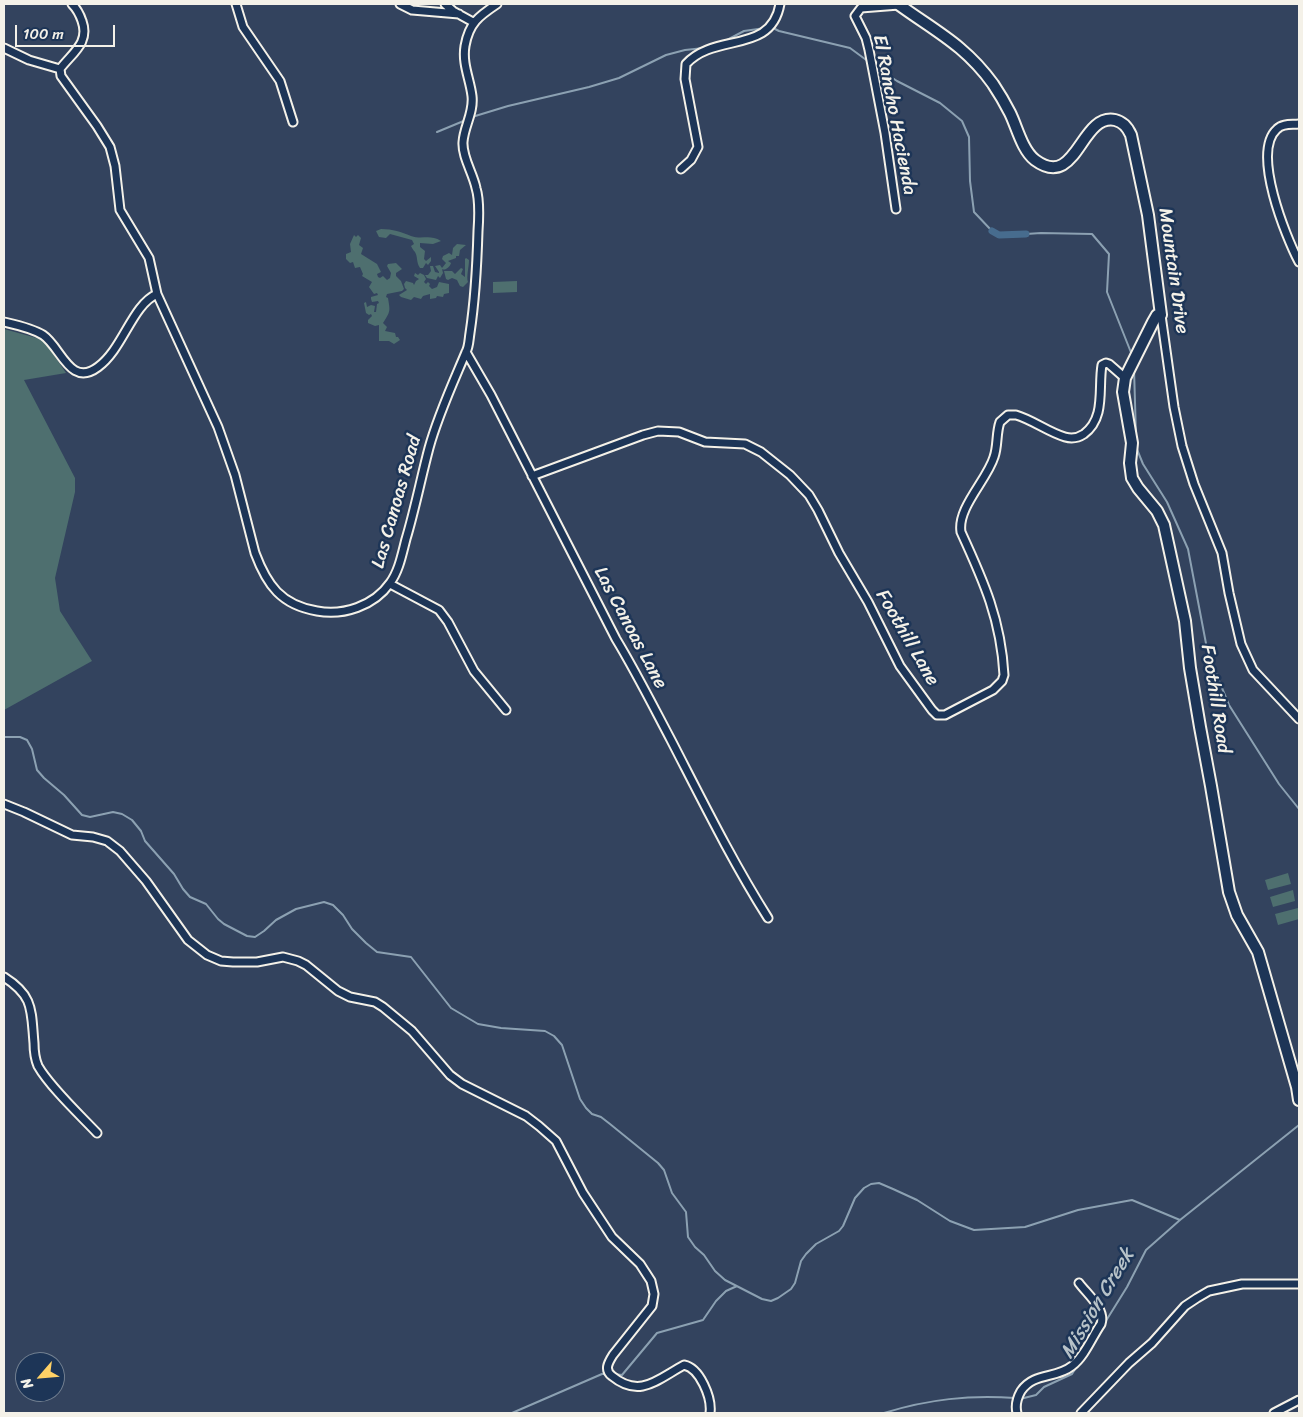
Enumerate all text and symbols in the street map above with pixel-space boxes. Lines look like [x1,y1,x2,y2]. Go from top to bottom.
scale bar [18,15,118,47]
text: 100 m [23,21,64,47]
street label: El Rancho Hacienda [867,33,921,197]
street label: Mountain Drive [1153,207,1193,335]
street label: Las Canoas Road [367,433,427,571]
street label: Las Canoas Lane [588,563,672,693]
street label: Foothill Lane [870,586,944,690]
street label: Foothill Road [1195,643,1235,755]
water label: Mission Creek [1056,1245,1140,1363]
north arrow [15,1352,65,1402]
text: N [14,1374,40,1394]

